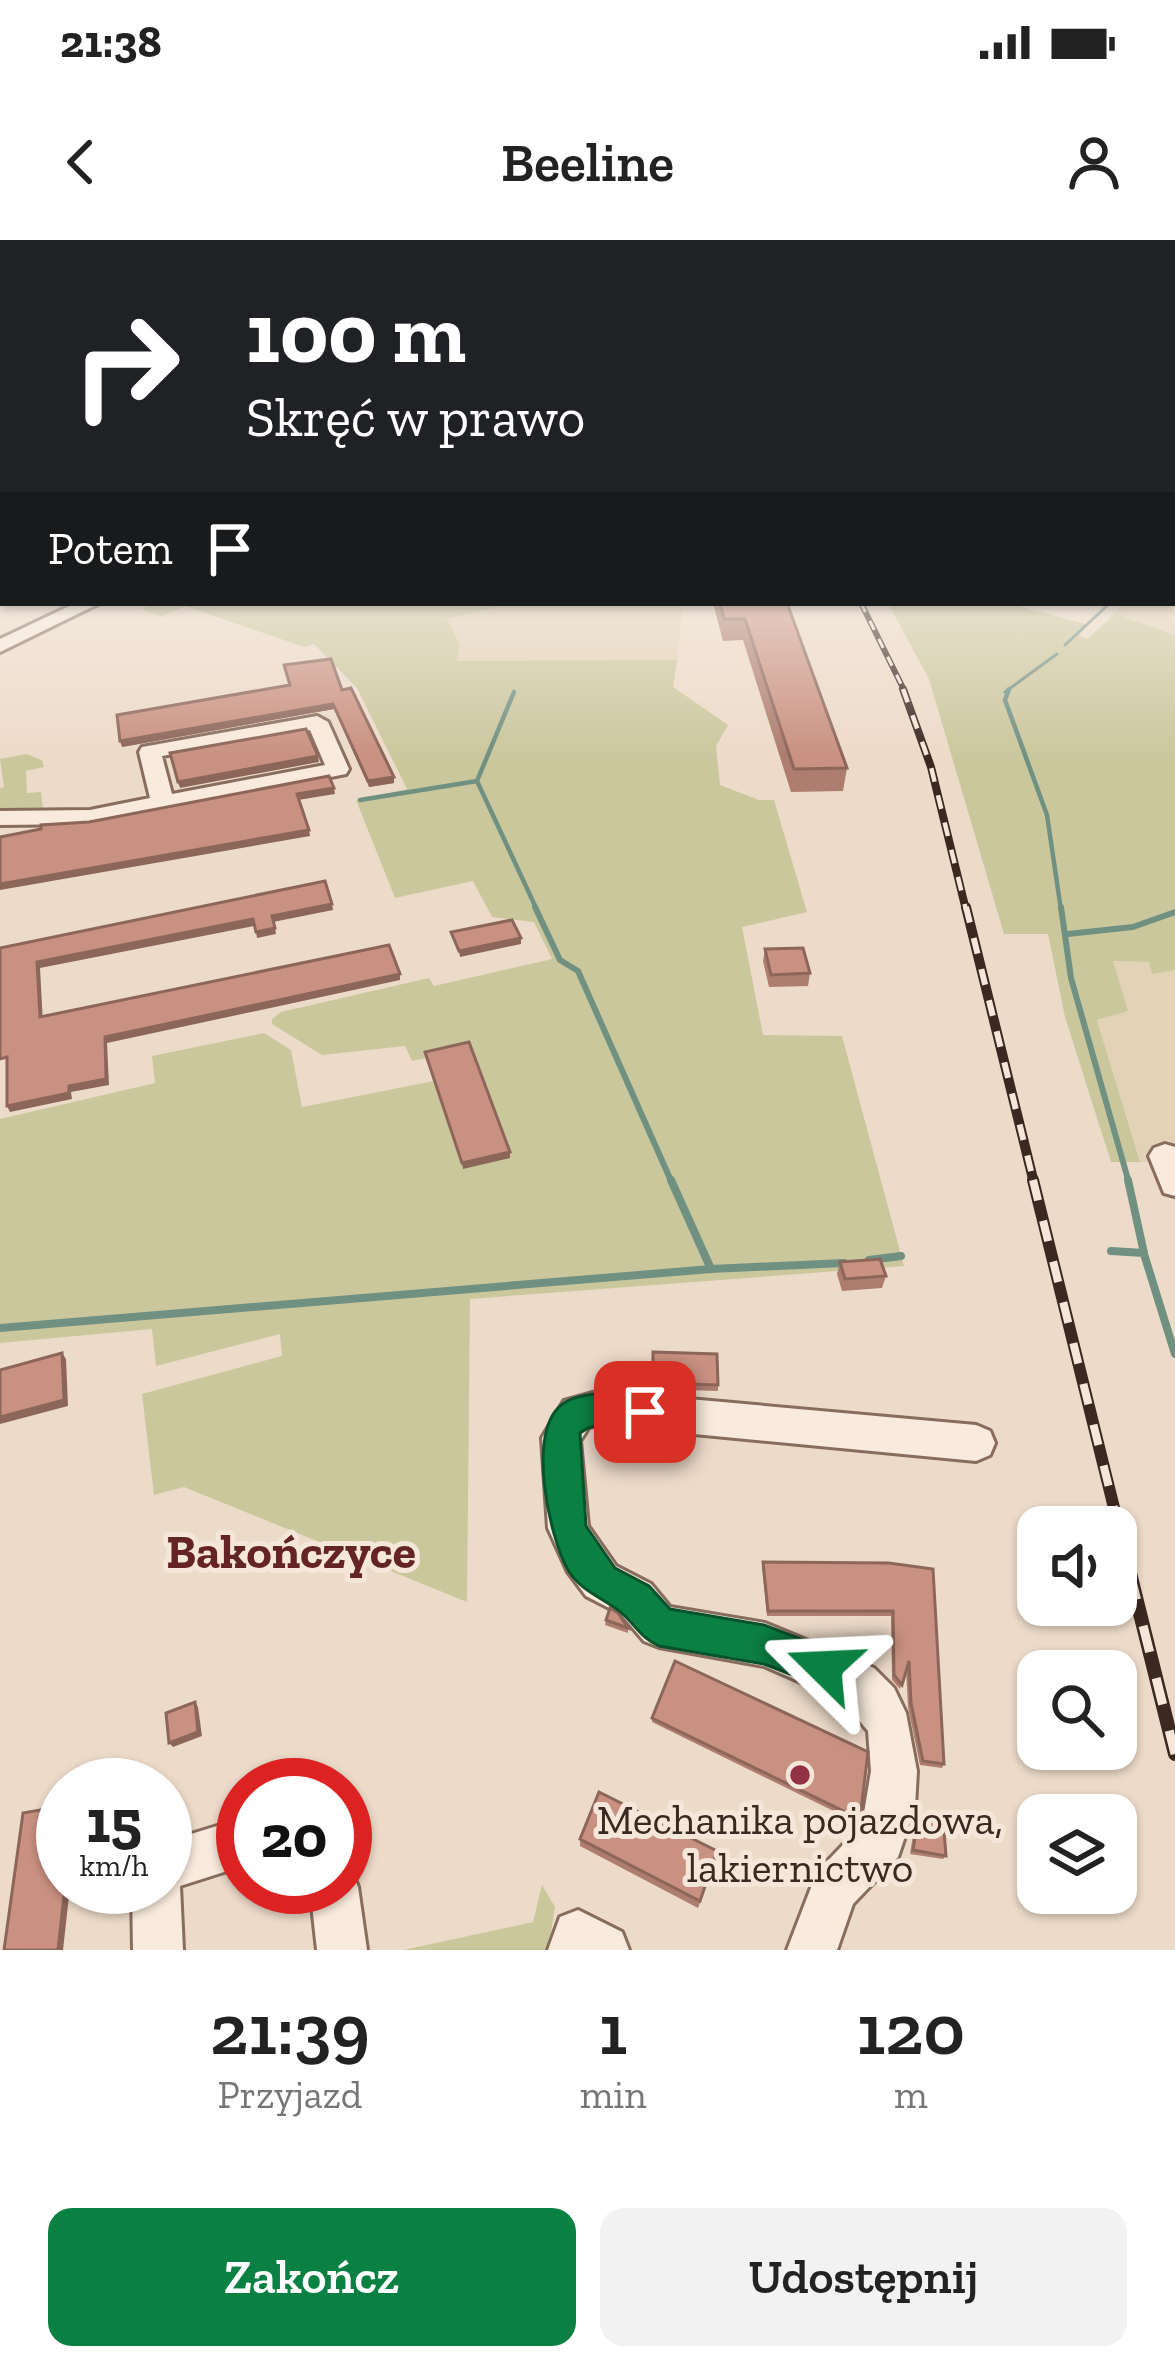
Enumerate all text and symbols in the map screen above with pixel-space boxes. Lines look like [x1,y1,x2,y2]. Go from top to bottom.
text: 21:38 [60,15,162,69]
icon: back [48,129,114,195]
icon: person [1061,129,1127,195]
text: Beeline [501,130,674,195]
text: 100 m [246,283,466,384]
icon: right [48,288,204,444]
text: Skręć w prawo [246,385,585,450]
icon: arrive [197,516,263,582]
text: Potem [48,522,173,576]
pin [594,1361,696,1463]
icon: arrive [612,1379,678,1445]
map controls [1017,1506,1137,1914]
button: sound [1017,1506,1137,1626]
district label: Bakończyce [166,1523,416,1580]
position arrow [761,1604,887,1730]
button: search [1017,1650,1137,1770]
speed limit sign: 20 [216,1758,372,1914]
marker: Mechanika pojazdowa, lakiernictwo [787,1762,813,1788]
text: 15 [86,1785,142,1857]
place label: Mechanika pojazdowa, lakiernictwo [597,1794,1003,1893]
button: layers [1017,1794,1137,1914]
text: km/h [80,1848,148,1884]
text: 21:39 [210,1986,370,2072]
text: 1 [599,1986,627,2072]
text: 120 [857,1986,965,2072]
text: Przyjazd [217,2071,362,2118]
text: min [580,2071,647,2118]
text: m [894,2071,928,2118]
button: Zakończ [48,2208,576,2346]
button: Udostępnij [600,2208,1127,2346]

